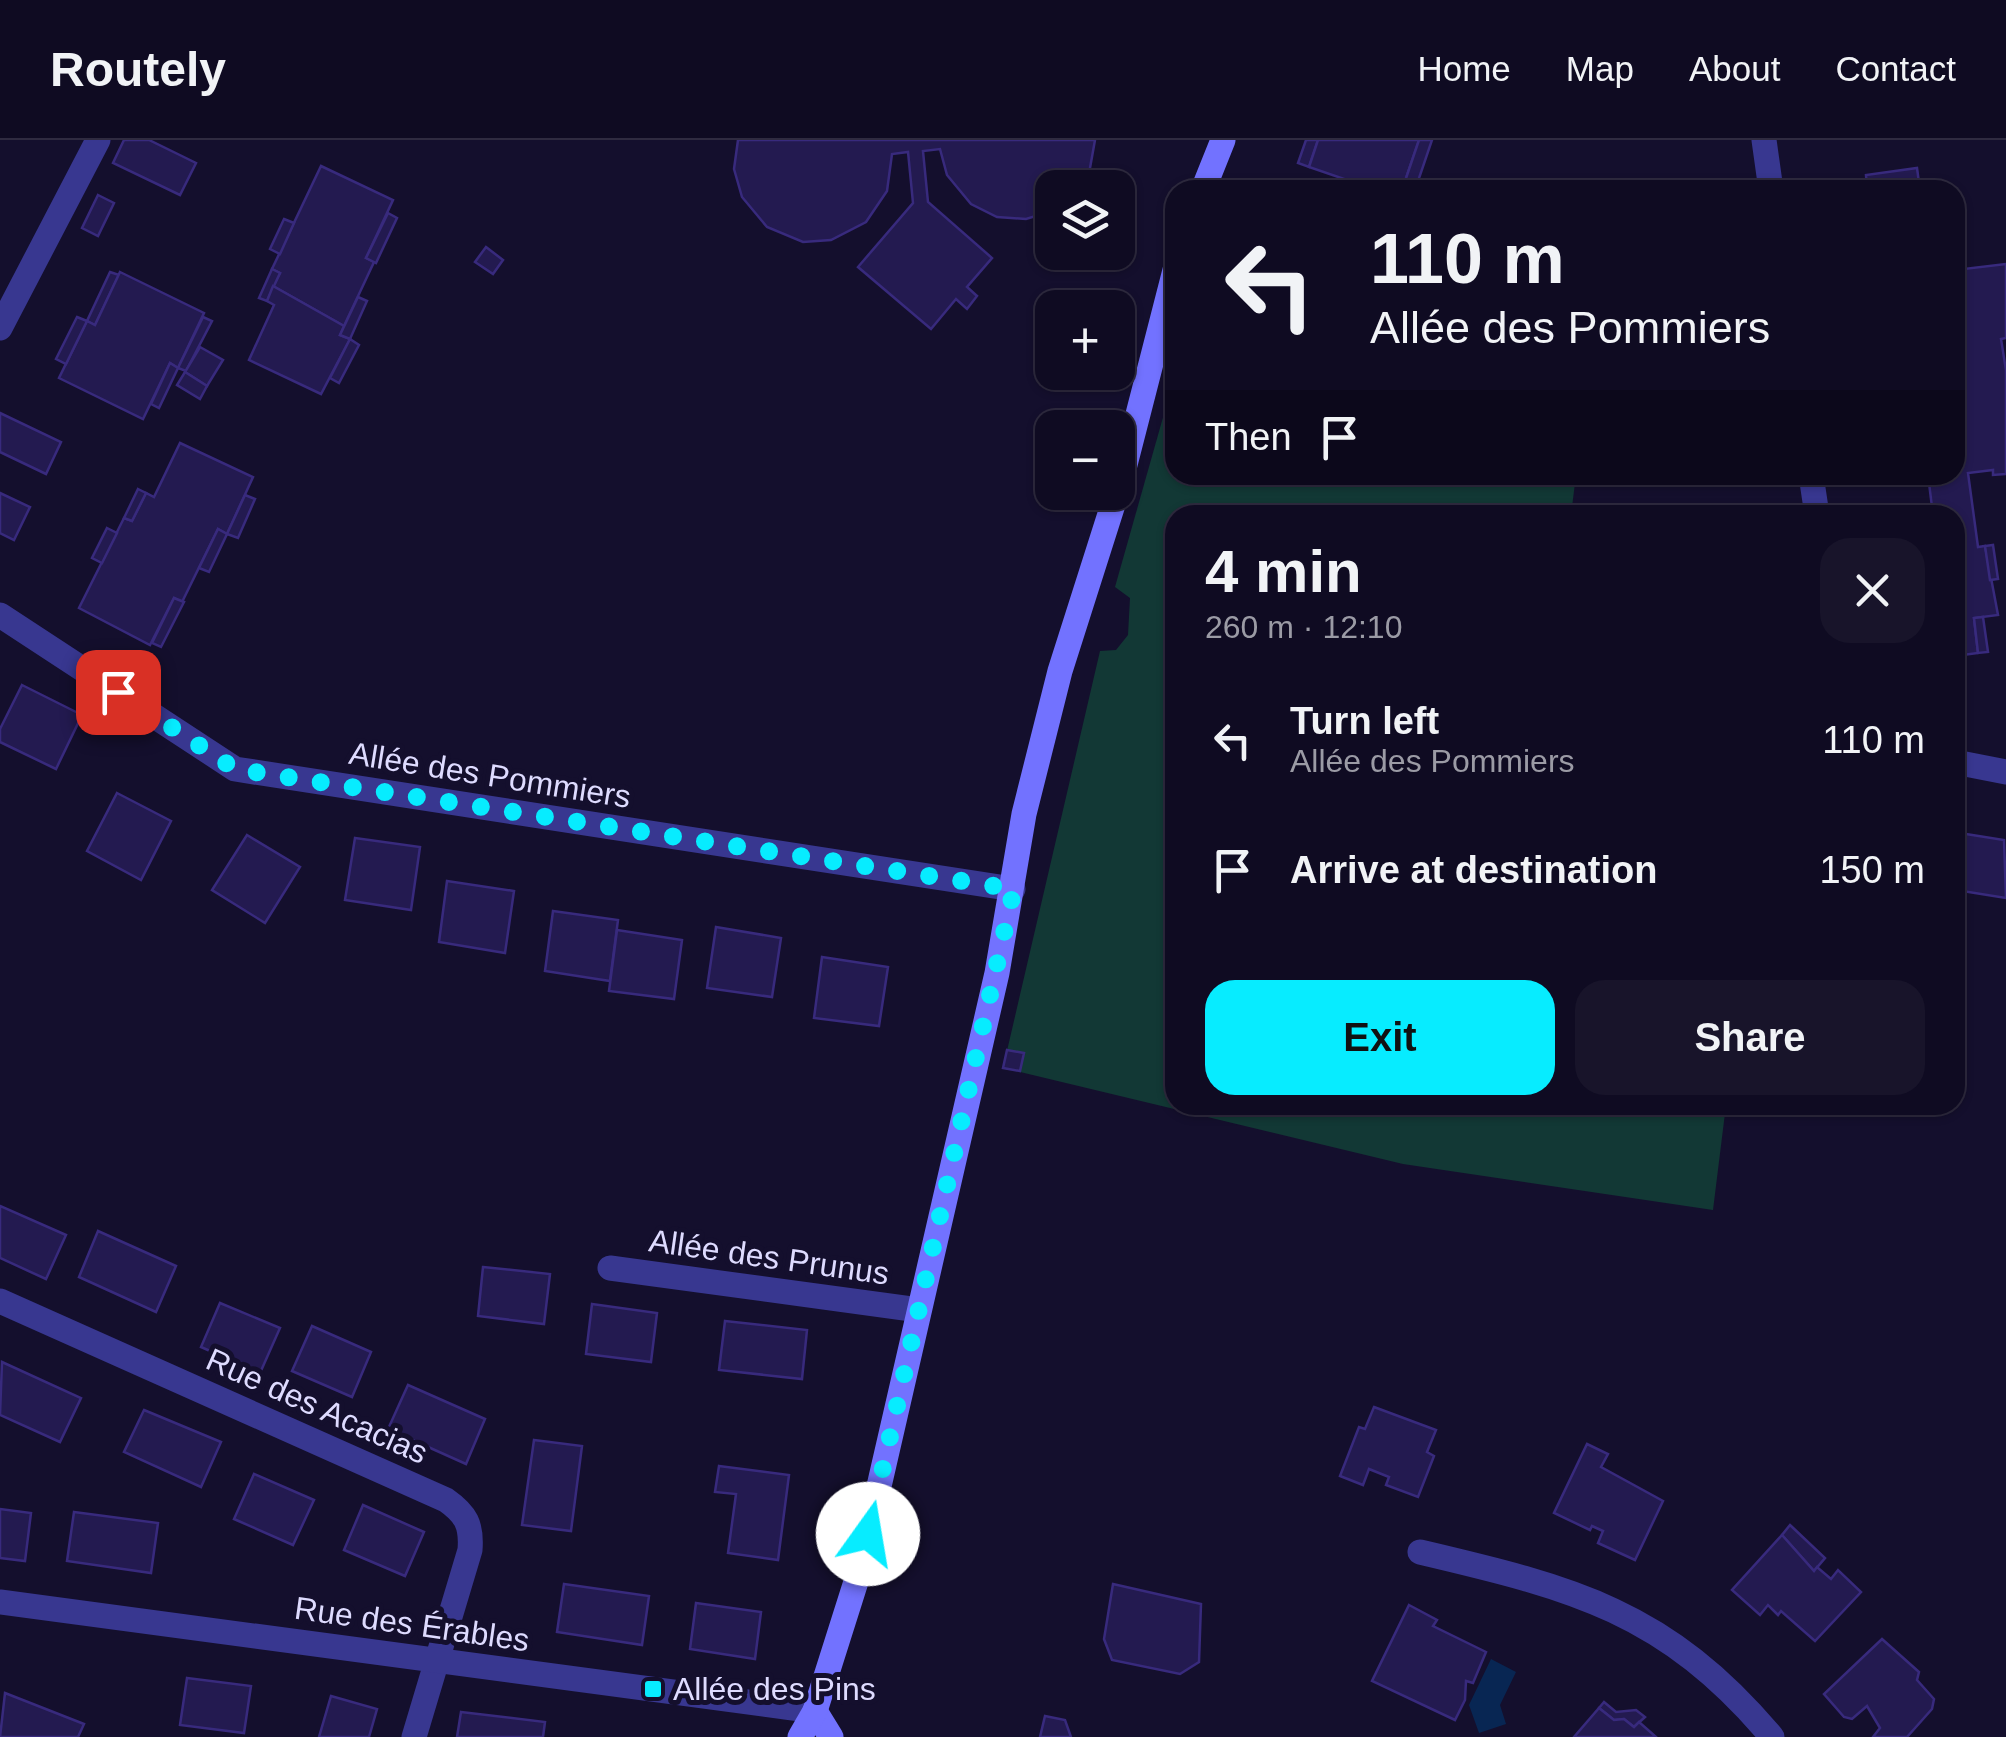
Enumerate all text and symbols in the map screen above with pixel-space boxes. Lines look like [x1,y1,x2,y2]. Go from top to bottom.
text: Routely [50,43,226,96]
text: Home [1417,49,1511,88]
text: Map [1566,49,1634,88]
text: About [1689,49,1780,88]
text: Contact [1835,49,1956,88]
map controls [1035,170,1135,510]
button: layers [1035,170,1135,270]
icon: left [1205,220,1335,350]
text: 110 m [1370,220,1565,298]
button: + [1035,290,1135,390]
text: Allée des Pommiers [1370,302,1770,353]
button: − [1035,410,1135,510]
icon: arrive [1312,410,1367,465]
text: Then [1205,416,1292,458]
text: 4 min [1205,538,1362,605]
button: close [1820,538,1925,643]
text: 260 m · 12:10 [1205,609,1402,645]
pin [76,650,161,735]
icon: arrive [91,665,146,720]
text: Turn left [1290,700,1439,742]
icon: left [1205,713,1260,768]
text: 110 m [1822,719,1925,761]
street label: Allée des Pommiers [347,735,633,815]
text: Allée des Pommiers [1290,743,1575,779]
icon: arrive [1205,843,1260,898]
text: Arrive at destination [1290,849,1657,891]
text: 150 m [1819,849,1925,891]
button: Exit [1205,980,1555,1095]
button: Share [1575,980,1925,1095]
street label: Allée des Prunus [647,1222,891,1292]
street label: Rue des Acacias [201,1341,433,1471]
position arrow [816,1482,920,1586]
street label: Rue des Érables [292,1590,532,1658]
place label: Allée des Pins [673,1671,876,1707]
marker: Allée des Pins [642,1678,664,1700]

